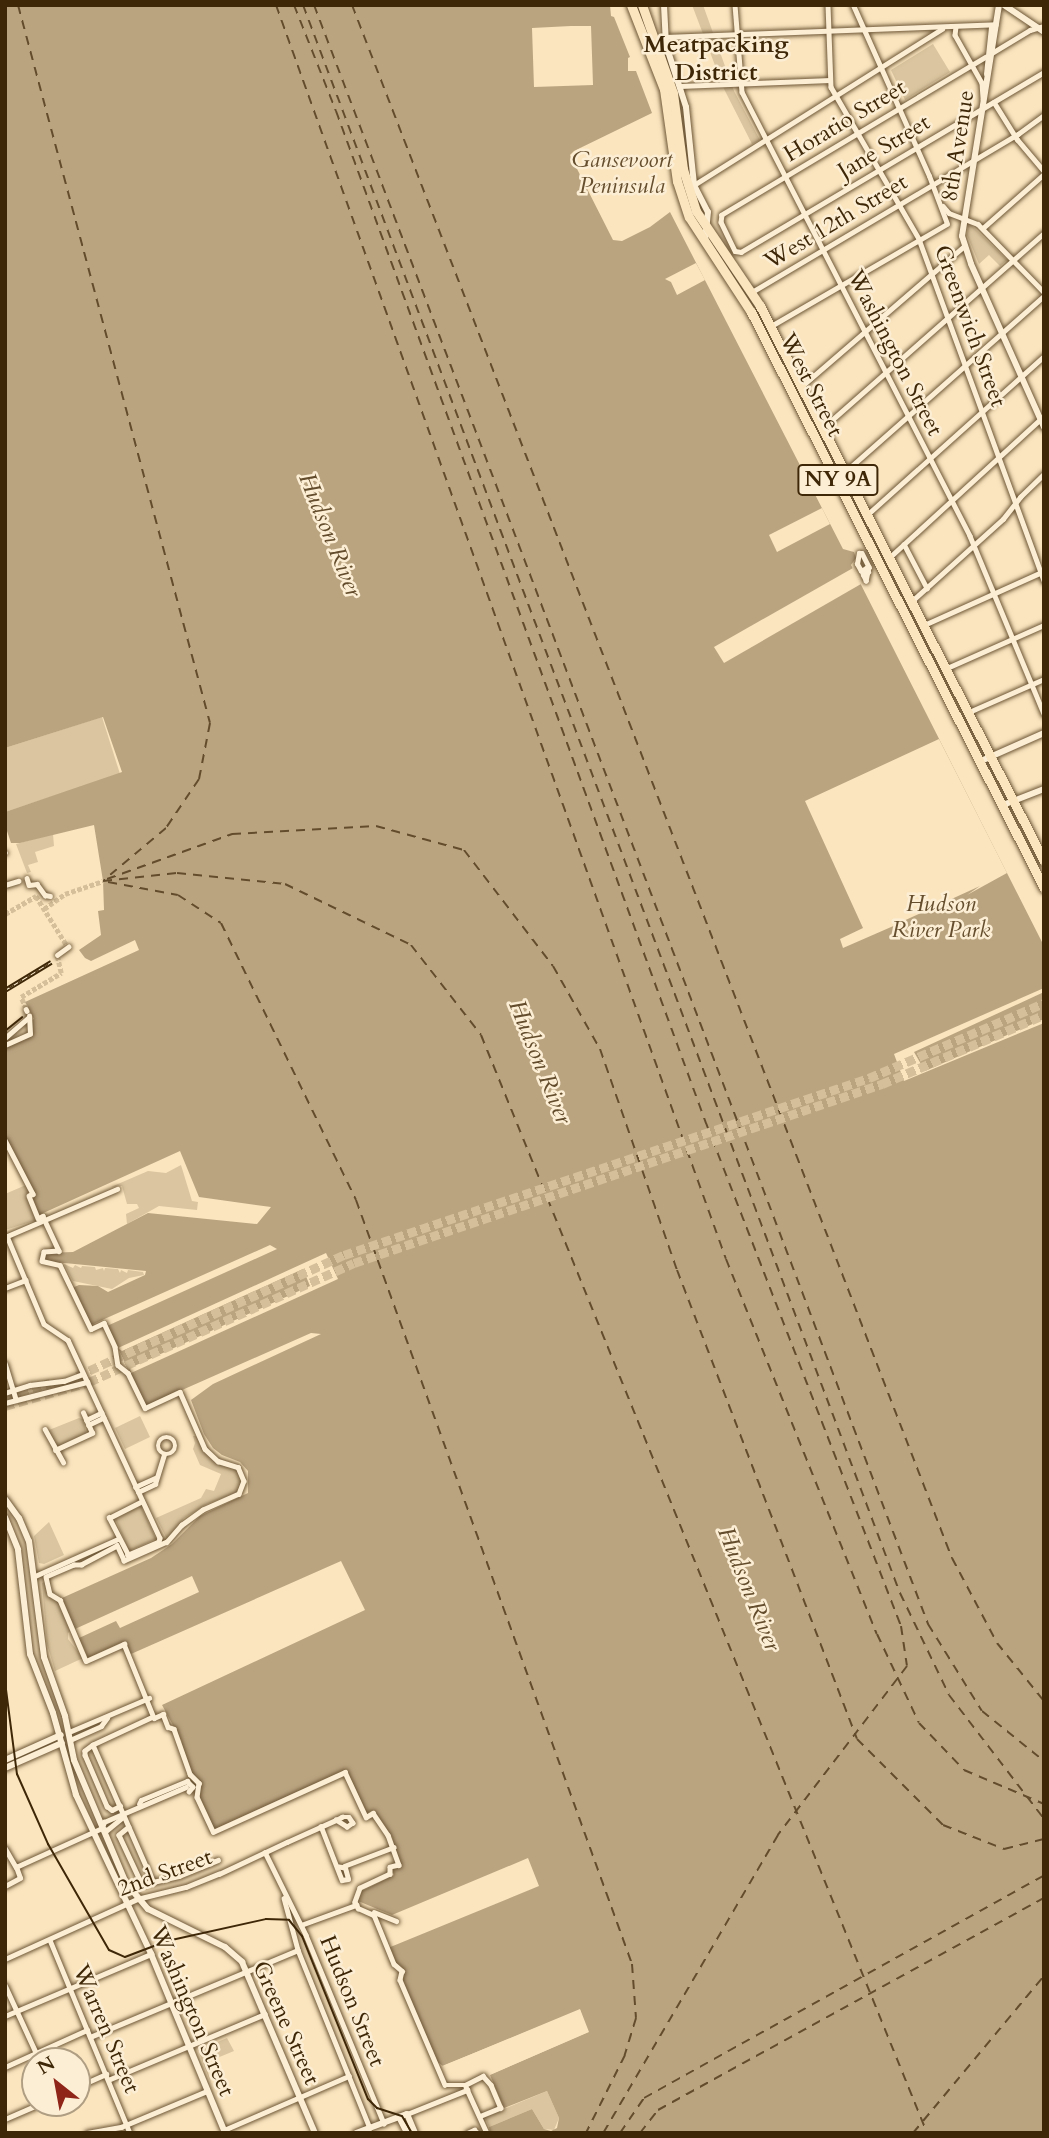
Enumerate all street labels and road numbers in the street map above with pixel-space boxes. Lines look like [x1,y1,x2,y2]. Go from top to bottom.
street label: Horatio Street [779,74,911,168]
street label: 8th Avenue [936,88,980,204]
street label: Jane Street [833,109,935,185]
street label: West 12th Street [759,168,913,276]
street label: Greenwich Street [928,241,1012,411]
street label: Washington Street [841,265,949,441]
street label: West Street [773,329,849,441]
road number: NY 9A [796,462,880,498]
street label: 2nd Street [114,1843,216,1903]
street label: Washington Street [144,1922,240,2100]
street label: Hudson Street [313,1931,391,2071]
street label: Greene Street [246,1957,326,2089]
street label: Warren Street [67,1960,145,2098]

